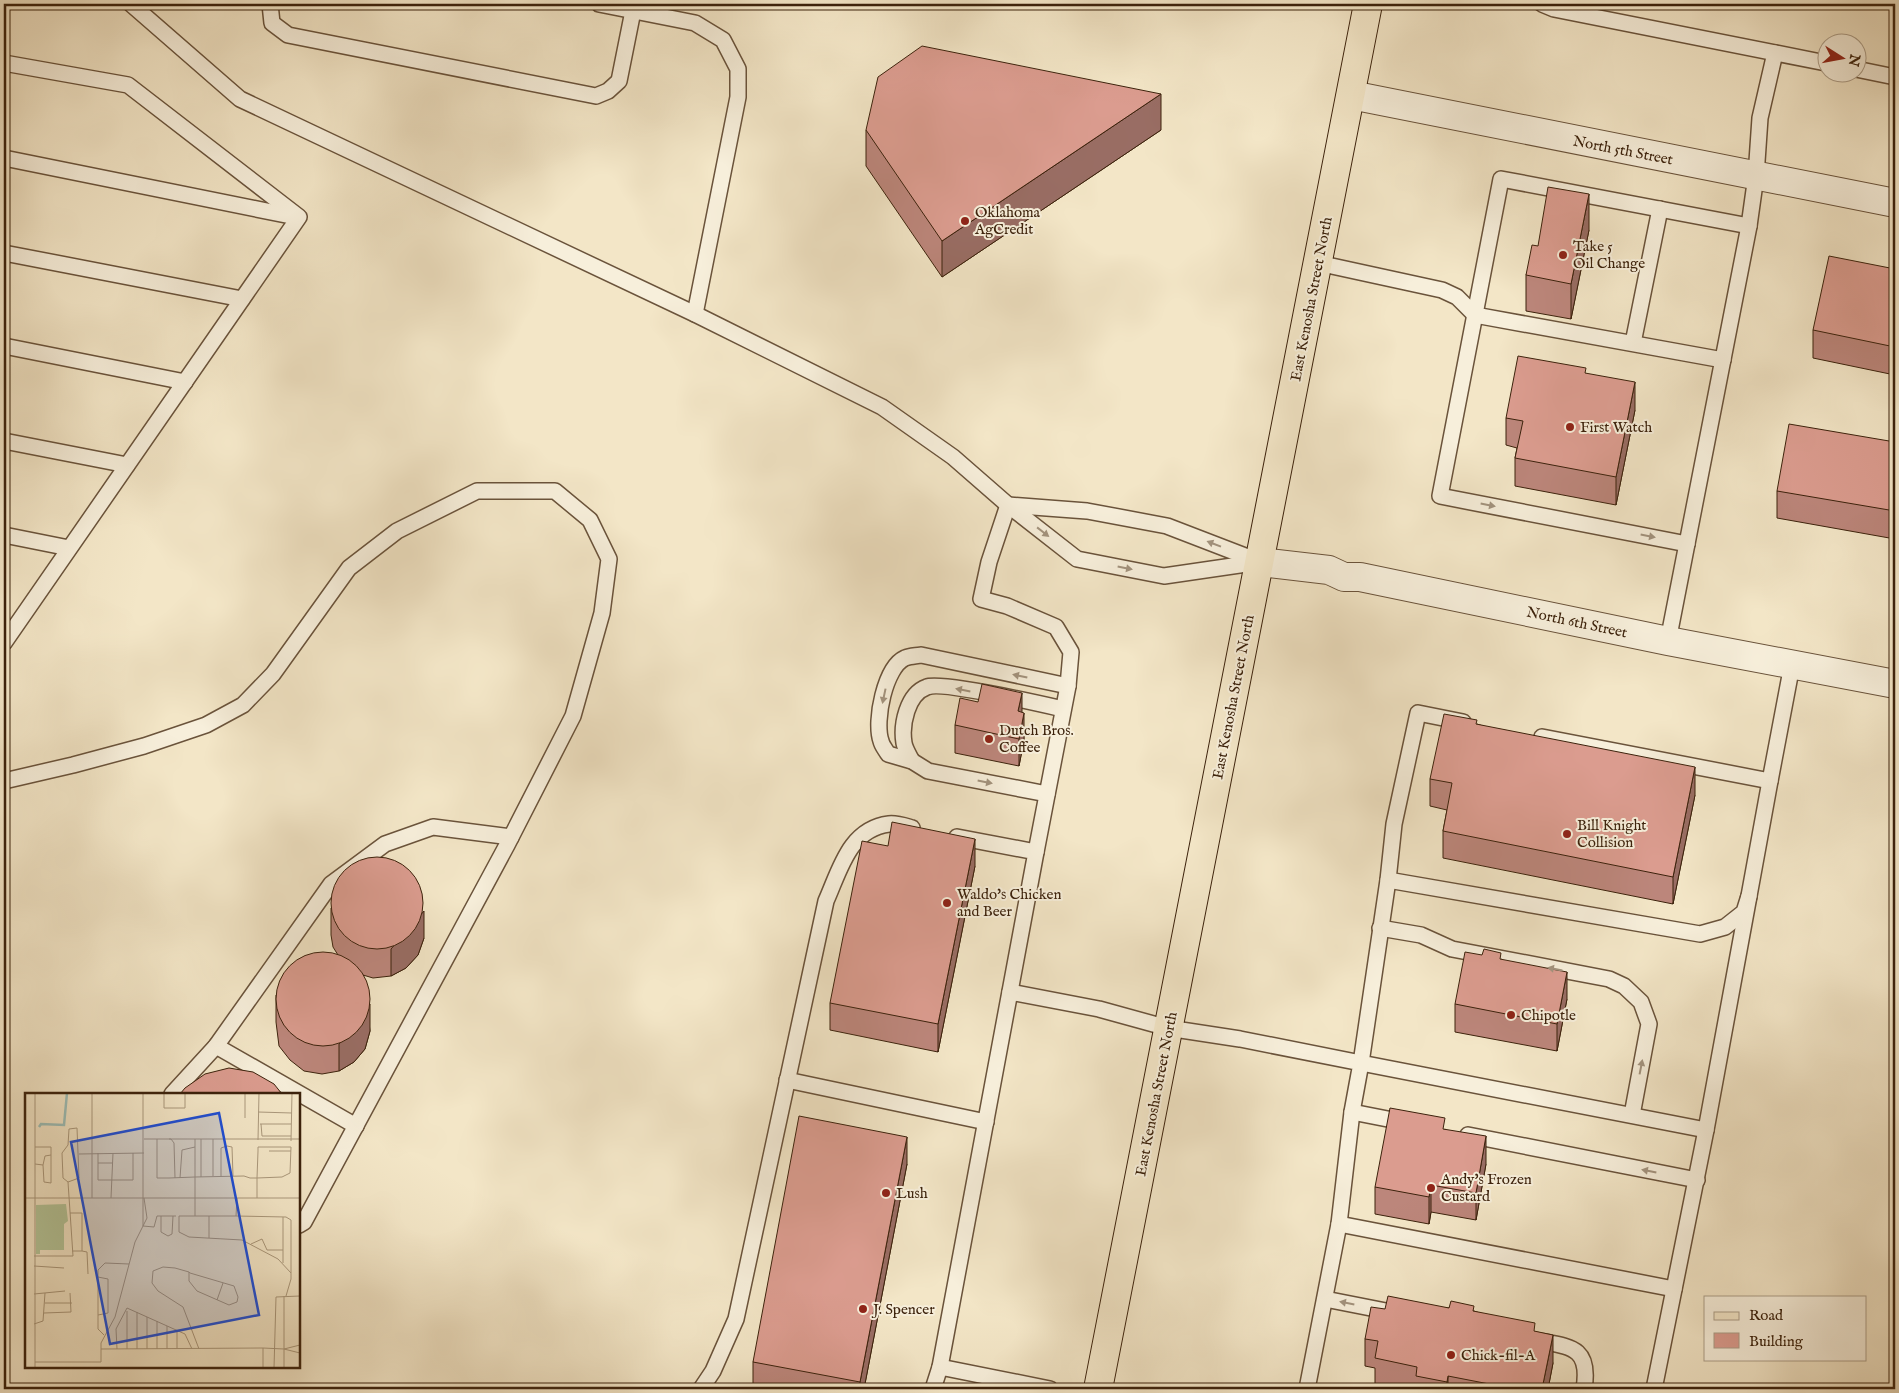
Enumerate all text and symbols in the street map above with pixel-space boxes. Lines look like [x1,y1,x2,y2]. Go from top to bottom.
north arrow [1816,32,1866,82]
text: N [1844,52,1864,68]
street label: North 5th Street [1571,131,1675,170]
place label: Oklahoma AgCredit [974,203,1041,239]
marker: Oklahoma AgCredit [959,215,971,227]
street label: East Kenosha Street North [1286,215,1337,383]
place label: Take 5 Oil Change [1573,237,1645,273]
marker: Take 5 Oil Change [1557,249,1569,261]
place label: First Watch [1580,418,1652,437]
marker: First Watch [1564,421,1576,433]
one-way arrow [1481,502,1497,510]
one-way arrow [1036,526,1049,537]
one-way arrow [1640,532,1655,540]
one-way arrow [1206,540,1221,548]
one-way arrow [1118,564,1133,572]
street label: North 6th Street [1525,603,1629,642]
street label: East Kenosha Street North [1208,613,1259,781]
one-way arrow [1012,672,1027,680]
one-way arrow [955,685,971,693]
one-way arrow [879,689,887,705]
place label: Dutch Bros. Coffee [999,721,1074,757]
marker: Dutch Bros. Coffee [983,733,995,745]
one-way arrow [978,778,993,786]
place label: Bill Knight Collision [1577,816,1647,852]
marker: Bill Knight Collision [1561,828,1573,840]
place label: Waldo's Chicken and Beer [957,885,1061,921]
marker: Waldo's Chicken and Beer [941,897,953,909]
one-way arrow [1546,964,1562,972]
place label: Chipotle [1521,1006,1576,1025]
marker: Chipotle [1505,1009,1517,1021]
street label: East Kenosha Street North [1131,1010,1182,1178]
one-way arrow [1637,1059,1645,1075]
inset map [25,1093,300,1368]
one-way arrow [1640,1166,1656,1174]
place label: Andy's Frozen Custard [1440,1170,1532,1206]
marker: Andy's Frozen Custard [1425,1182,1437,1194]
place label: Lush [896,1184,928,1203]
marker: Lush [880,1187,892,1199]
legend [1704,1296,1866,1360]
one-way arrow [1339,1299,1355,1307]
place label: J. Spencer [871,1300,935,1319]
marker: J. Spencer [857,1303,869,1315]
text: Road [1749,1306,1784,1325]
text: Building [1749,1332,1804,1351]
place label: Chick-fil-A [1461,1346,1536,1365]
marker: Chick-fil-A [1445,1349,1457,1361]

